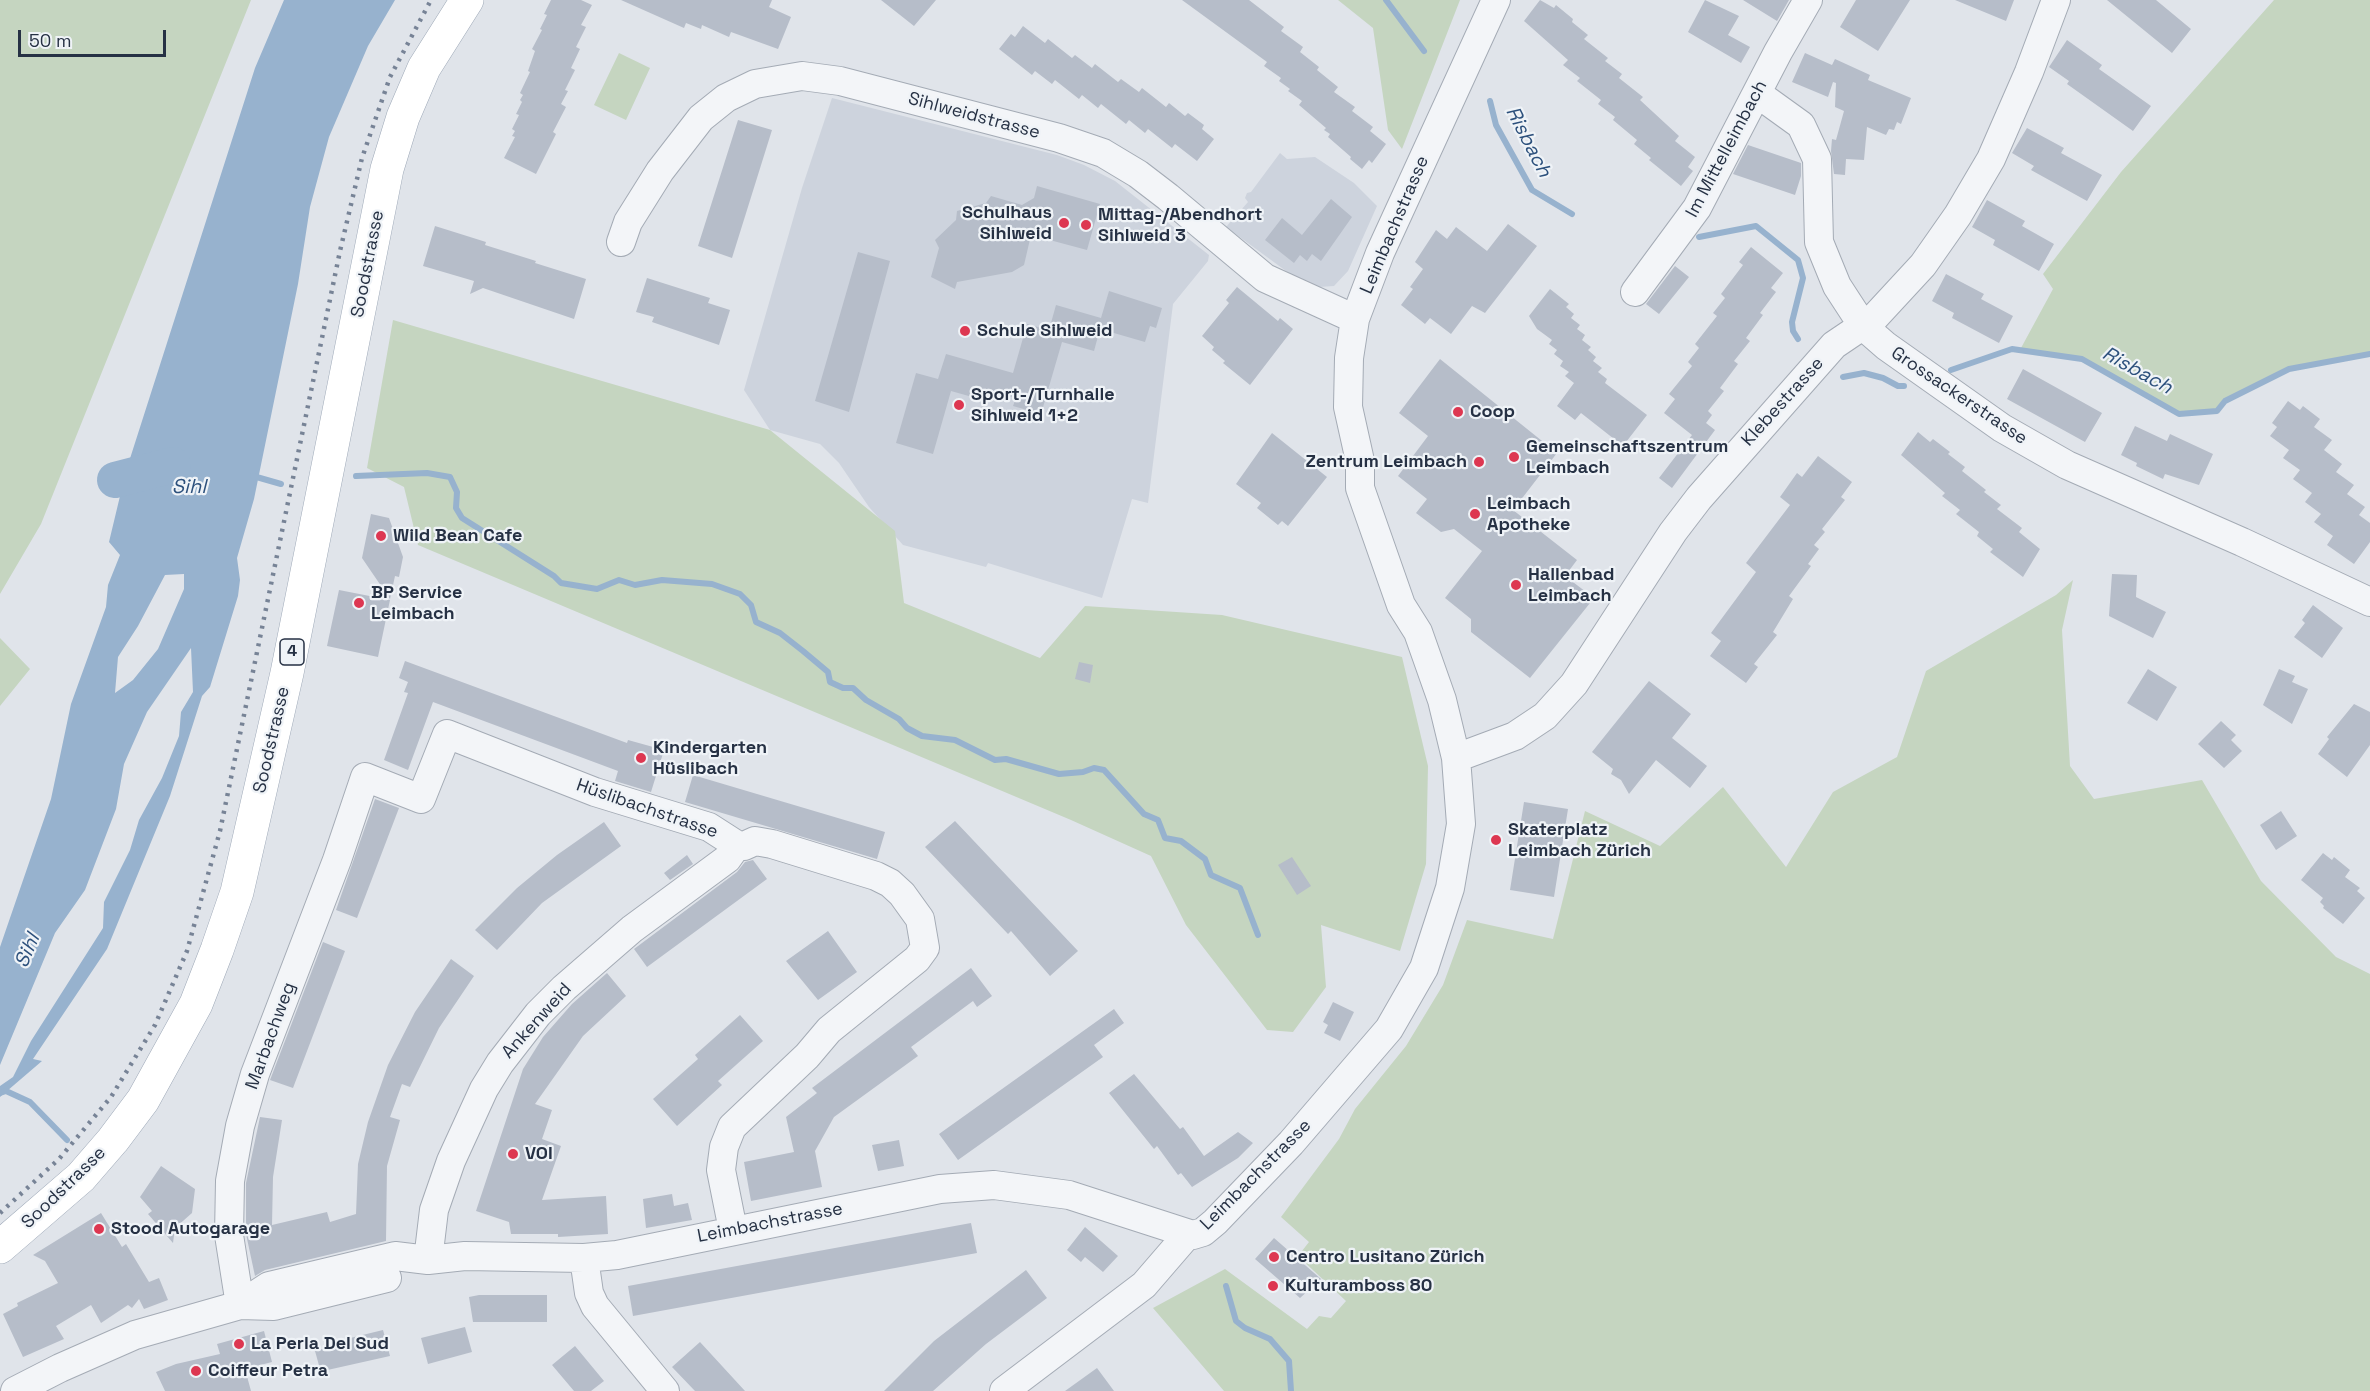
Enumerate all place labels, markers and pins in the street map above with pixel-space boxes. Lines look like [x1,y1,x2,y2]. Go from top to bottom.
place label: Schulhaus Sihlweid [962,202,1052,244]
place label: Mittag-/Abendhort Sihlweid 3 [1098,204,1263,246]
marker: Schulhaus Sihlweid [1057,216,1071,230]
marker: Mittag-/Abendhort Sihlweid 3 [1079,218,1093,232]
place label: Schule Sihlweid [977,320,1113,342]
marker: Schule Sihlweid [958,324,972,338]
place label: Sport-/Turnhalle Sihlweid 1+2 [971,384,1115,426]
marker: Sport-/Turnhalle Sihlweid 1+2 [952,398,966,412]
place label: Coop [1470,401,1515,423]
marker: Coop [1451,405,1465,419]
place label: Gemeinschaftszentrum Leimbach [1526,436,1728,478]
marker: Gemeinschaftszentrum Leimbach [1507,450,1521,464]
place label: Zentrum Leimbach [1306,451,1467,473]
marker: Zentrum Leimbach [1472,455,1486,469]
place label: Leimbach Apotheke [1487,493,1571,536]
marker: Leimbach Apotheke [1468,507,1482,521]
place label: Wild Bean Cafe [393,525,522,547]
marker: Wild Bean Cafe [374,529,388,543]
place label: Hallenbad Leimbach [1528,564,1614,606]
marker: Hallenbad Leimbach [1509,578,1523,592]
place label: BP Service Leimbach [371,582,462,624]
marker: BP Service Leimbach [352,596,366,610]
place label: Kindergarten Hüslibach [653,737,767,780]
marker: Kindergarten Hüslibach [634,751,648,765]
place label: Skaterplatz Leimbach Zürich [1508,819,1651,862]
marker: Skaterplatz Leimbach Zürich [1489,833,1503,847]
place label: VOI [525,1143,553,1165]
marker: VOI [506,1147,520,1161]
place label: Stood Autogarage [111,1218,270,1240]
marker: Stood Autogarage [92,1222,106,1236]
place label: Centro Lusitano Zürich [1286,1246,1485,1268]
marker: Centro Lusitano Zürich [1267,1250,1281,1264]
place label: Kulturamboss 80 [1285,1275,1432,1297]
marker: Kulturamboss 80 [1266,1279,1280,1293]
place label: La Perla Del Sud [251,1333,389,1355]
marker: La Perla Del Sud [232,1337,246,1351]
place label: Coiffeur Petra [208,1360,328,1382]
marker: Coiffeur Petra [189,1364,203,1378]

